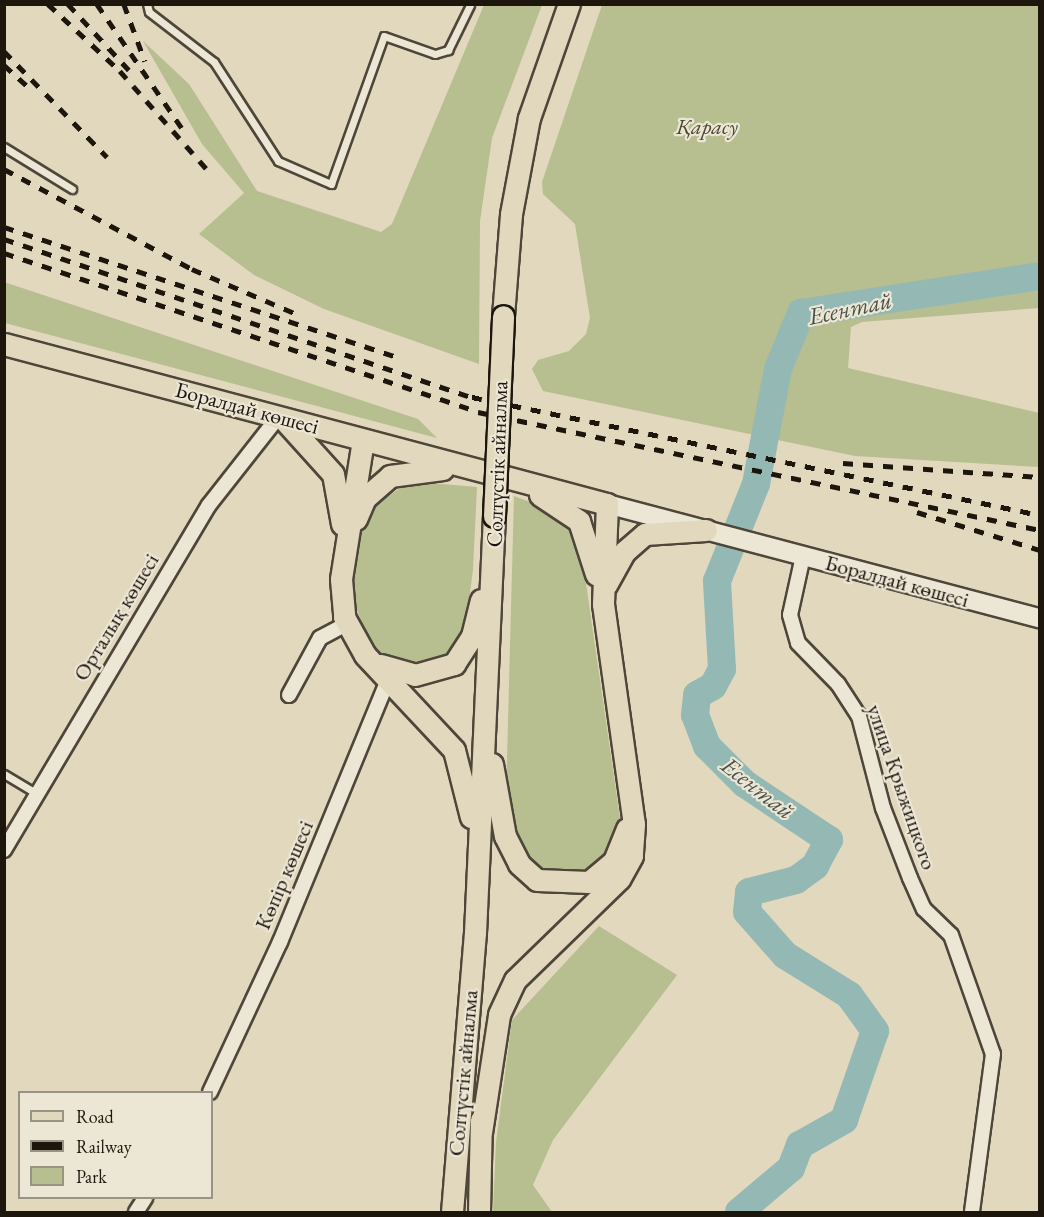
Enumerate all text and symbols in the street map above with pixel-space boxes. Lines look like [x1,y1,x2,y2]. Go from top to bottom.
park label: Қарасу [676,114,738,140]
water label: Есентай [806,285,894,331]
street label: Боралдай көшесі [172,376,322,440]
street label: Солтүстік айналма [481,380,513,548]
street label: Орталық көшесі [68,549,164,685]
street label: Боралдай көшесі [822,549,972,613]
street label: улица Крыжицкого [861,701,943,873]
water label: Есентай [716,751,800,825]
street label: Көпір көшесі [249,816,319,934]
street label: Солтүстік айналма [443,989,483,1157]
legend [18,1091,213,1199]
text: Road [76,1105,114,1128]
text: Railway [76,1135,132,1158]
text: Park [76,1165,107,1188]

